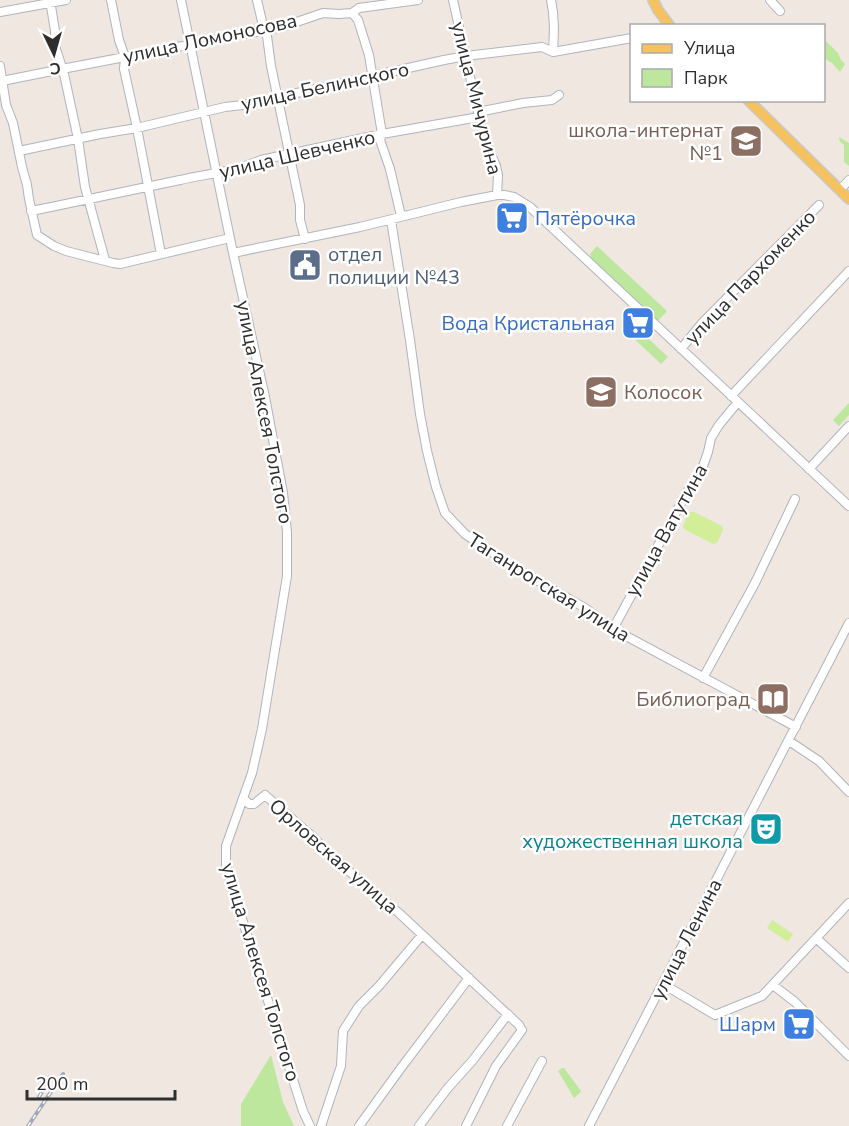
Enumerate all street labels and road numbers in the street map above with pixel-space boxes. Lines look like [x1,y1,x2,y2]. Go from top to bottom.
street label: улица Ломоносова [121,7,300,70]
street label: улица Мичурина [444,19,509,178]
street label: улица Белинского [239,55,412,117]
street label: улица Шевченко [216,123,378,186]
street label: улица Пархоменко [679,204,822,351]
street label: улица Алексея Толстого [230,298,299,526]
street label: улица Ватутина [619,459,714,601]
street label: Таганрогская улица [462,526,635,648]
street label: Орловская улица [263,793,404,920]
street label: улица Алексея Толстого [214,860,307,1085]
street label: улица Ленина [644,874,729,1004]

